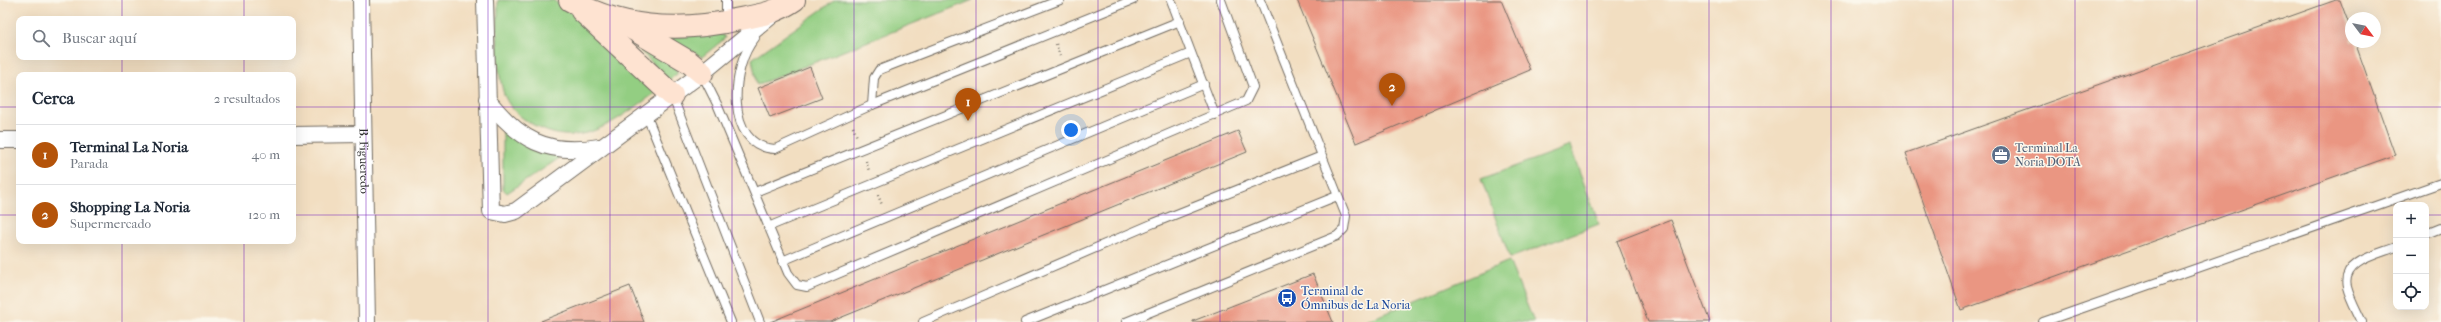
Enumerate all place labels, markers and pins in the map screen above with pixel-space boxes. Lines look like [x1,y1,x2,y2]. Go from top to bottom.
pin: 2 [1379,73,1405,106]
pin: 1 [955,88,981,121]
place label: Terminal La Noria DOTA [2015,141,2081,169]
office icon: Terminal La Noria DOTA [1990,144,2012,166]
place label: Terminal de Ómnibus de La Noria [1301,284,1411,312]
bus stop icon: Terminal de Ómnibus de La Noria [1276,287,1298,309]

